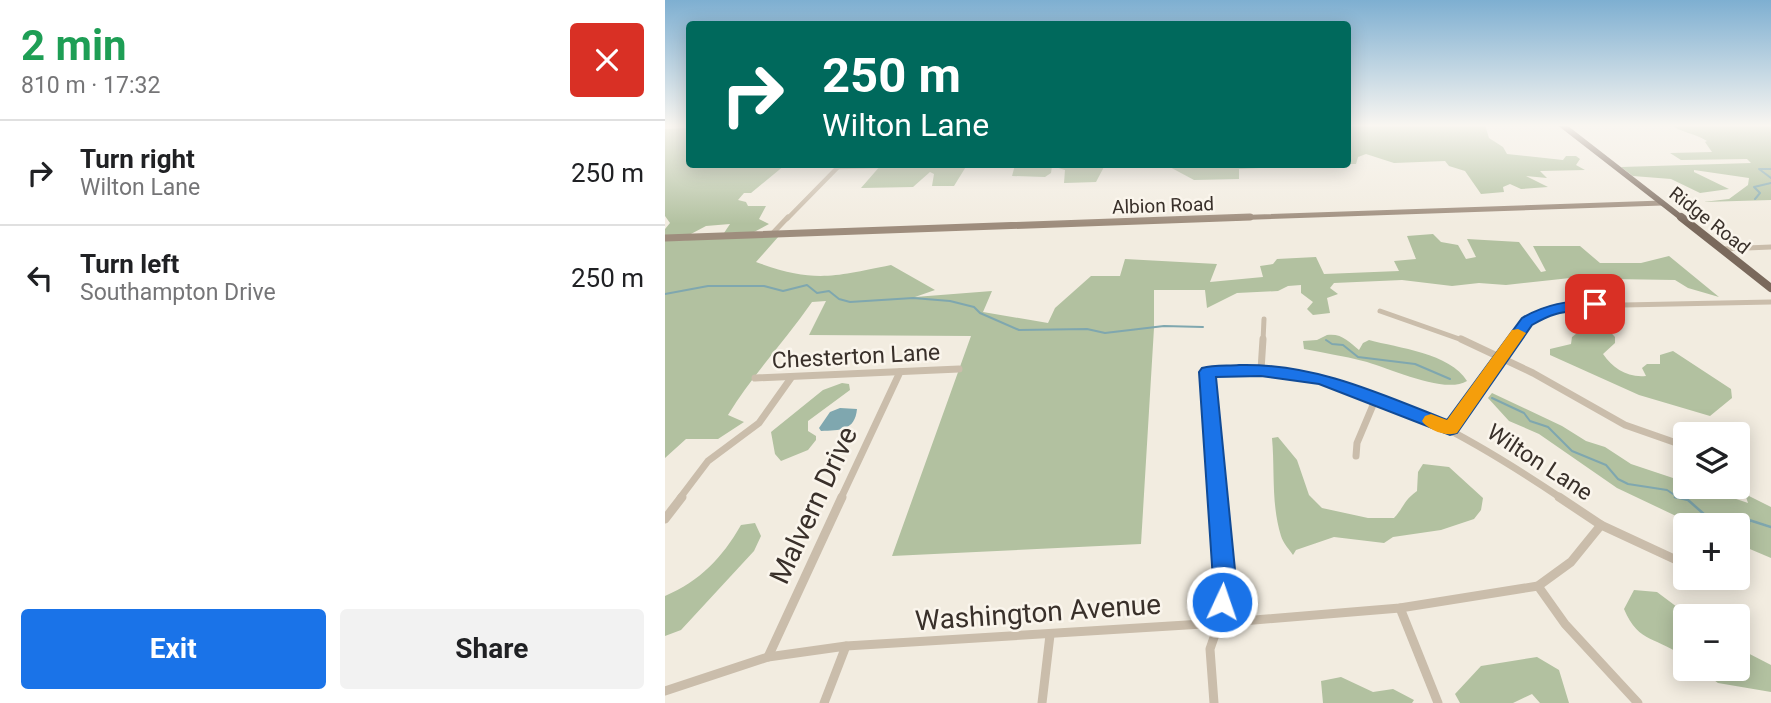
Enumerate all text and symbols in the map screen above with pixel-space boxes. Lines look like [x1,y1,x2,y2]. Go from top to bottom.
text: 2 min [21,21,127,70]
button: close [570,23,644,97]
text: 250 m [822,47,961,104]
icon: right [707,49,798,140]
text: 810 m · 17:32 [21,72,160,99]
text: Wilton Lane [822,106,989,144]
text: Turn right [80,144,195,174]
icon: right [21,154,59,192]
text: 250 m [571,158,644,188]
text: Wilton Lane [80,174,200,201]
street label: Ridge Road [1665,182,1755,259]
street label: Albion Road [1112,192,1214,219]
text: Turn left [80,249,179,279]
icon: left [21,259,59,297]
text: 250 m [571,263,644,293]
pin [1565,274,1625,334]
text: Southampton Drive [80,279,276,306]
icon: arrive [1576,285,1614,323]
street label: Chesterton Lane [771,339,941,374]
street label: Wilton Lane [1482,418,1597,506]
street label: Malvern Drive [763,421,864,589]
map controls [1673,422,1750,681]
button: layers [1673,422,1750,499]
button: + [1673,513,1750,590]
position arrow [1185,565,1259,639]
street label: Washington Avenue [914,587,1162,638]
button: − [1673,604,1750,681]
button: Exit [21,609,326,689]
button: Share [340,609,644,689]

